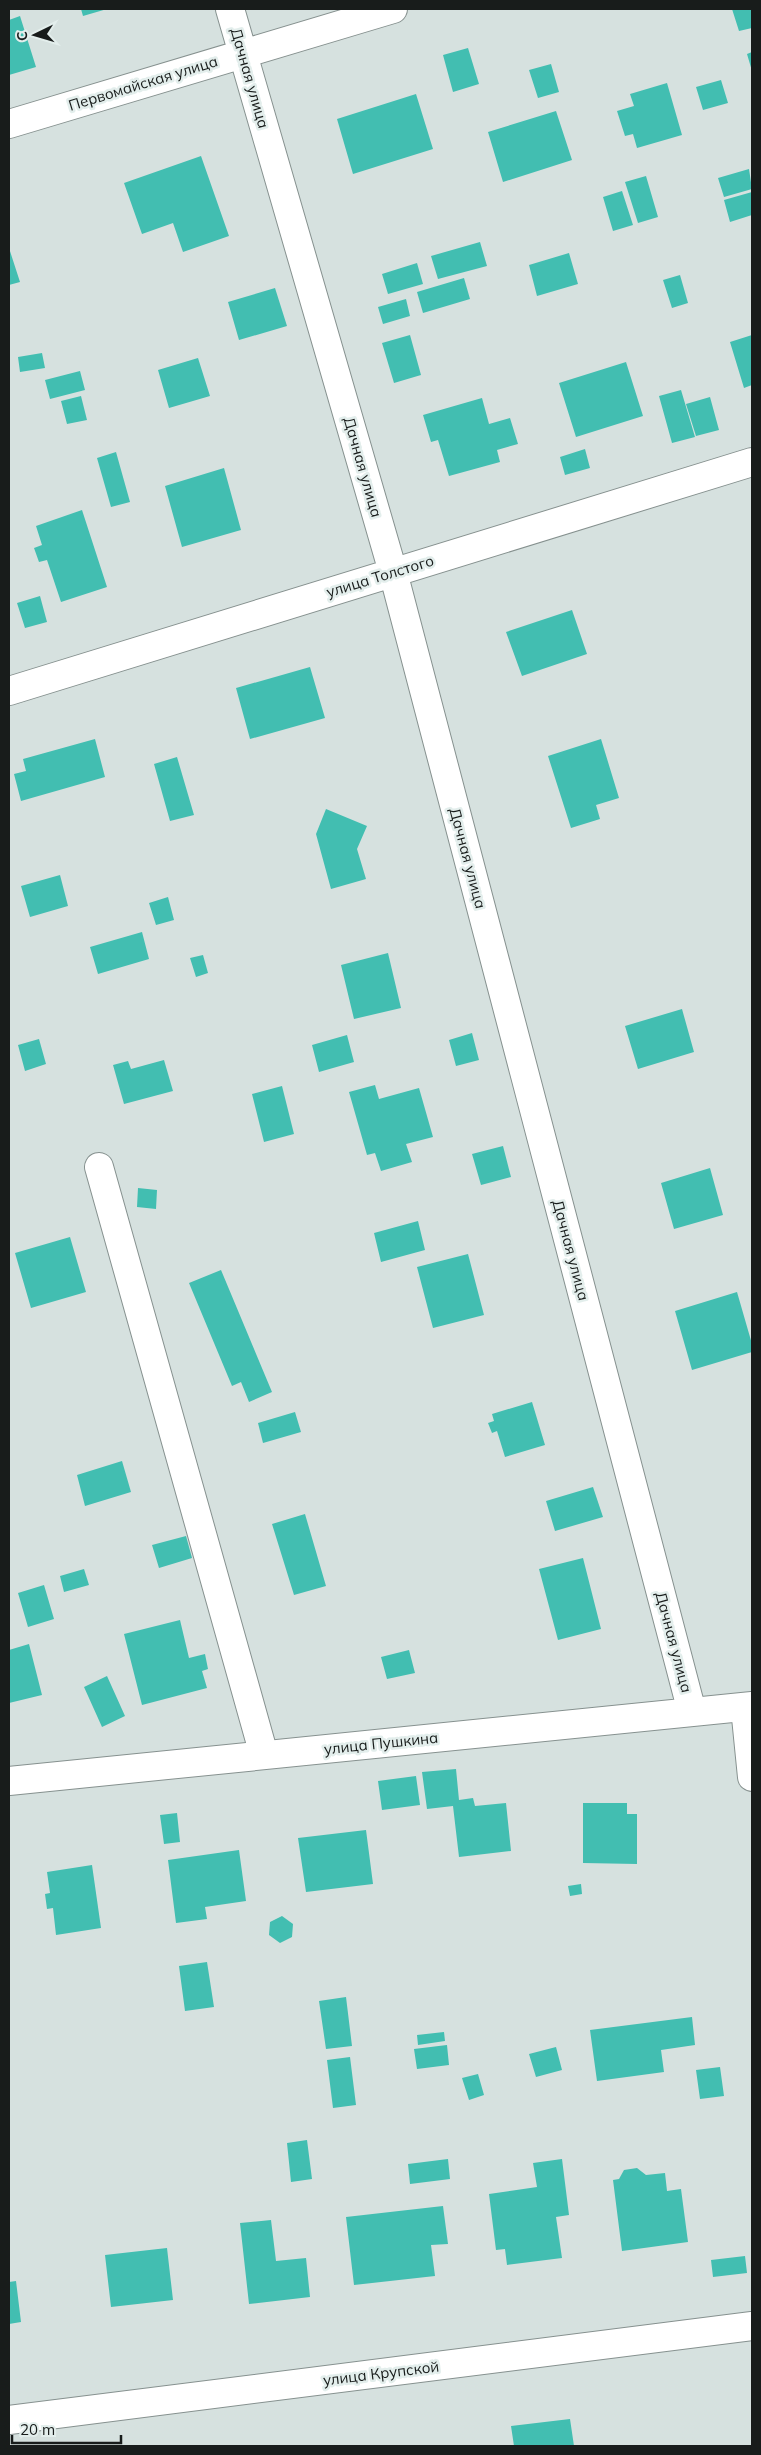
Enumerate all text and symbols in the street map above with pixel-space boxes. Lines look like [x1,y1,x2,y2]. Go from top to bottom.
north arrow [10,10,60,60]
street label: Дачная улица [227,26,273,130]
text: С [13,31,31,42]
street label: Первомайская улица [66,51,220,115]
street label: Дачная улица [340,415,386,519]
street label: улица Толстого [324,551,436,601]
street label: Дачная улица [445,806,491,910]
street label: Дачная улица [548,1198,594,1302]
street label: Дачная улица [651,1590,697,1694]
street label: улица Пушкина [323,1728,439,1758]
street label: улица Крупской [322,2356,440,2390]
scale bar [12,2412,121,2444]
text: 20 m [20,2420,55,2439]

